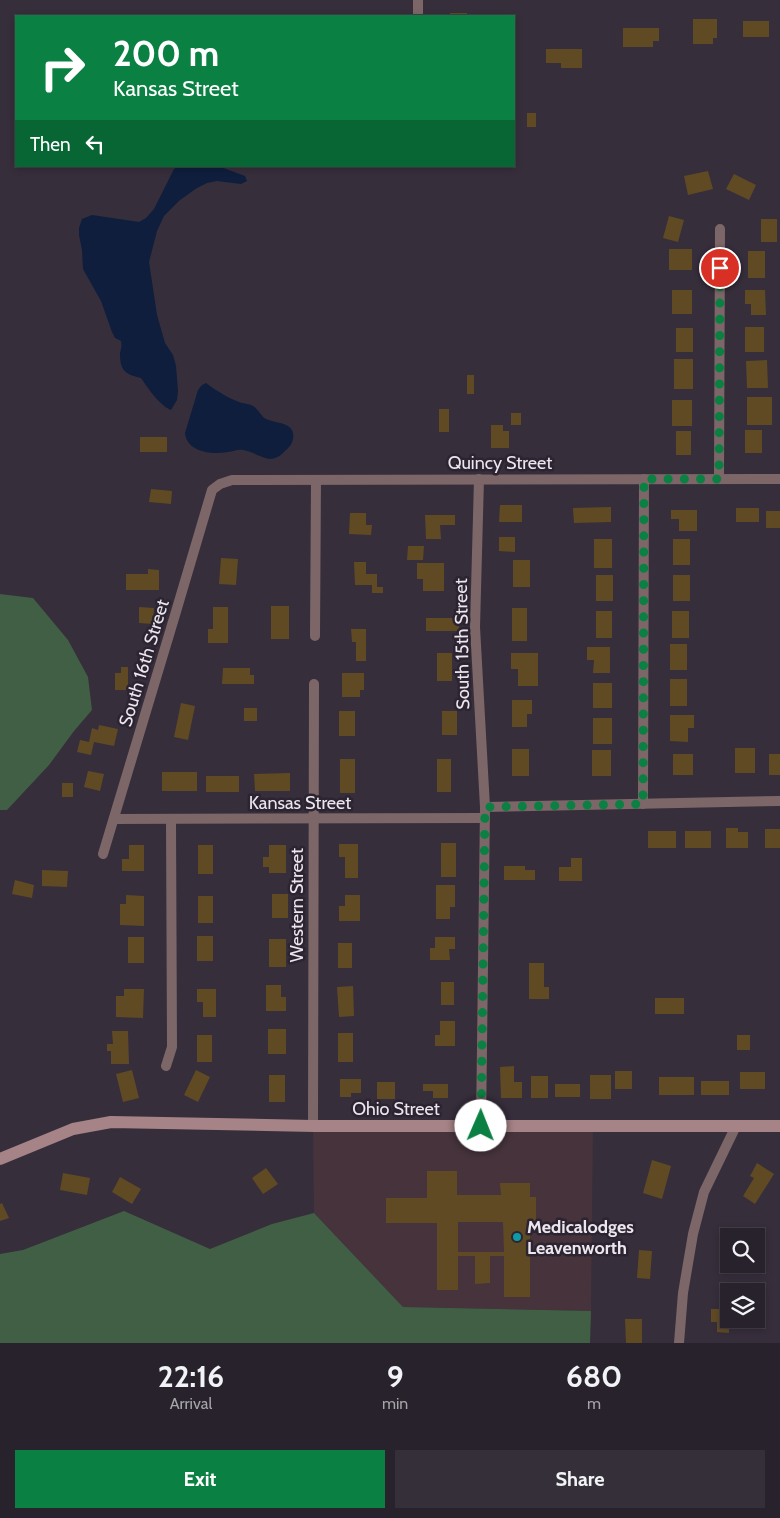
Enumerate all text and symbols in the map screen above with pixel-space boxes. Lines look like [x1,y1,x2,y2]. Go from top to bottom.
text: 200 m [113,32,219,75]
icon: right [30,35,95,100]
text: Kansas Street [113,75,239,102]
icon: left [81,130,109,158]
text: Then [30,133,71,156]
pin [699,247,741,289]
icon: arrive [706,254,734,282]
street label: Quincy Street [448,452,552,474]
street label: South 15th Street [450,578,474,710]
street label: South 16th Street [114,597,174,729]
street label: Kansas Street [249,792,351,814]
street label: Western Street [286,848,308,962]
street label: Ohio Street [352,1098,440,1120]
position arrow [454,1099,506,1151]
place label: Medicalodges Leavenworth [527,1216,634,1259]
map controls [720,1228,765,1328]
button: search [720,1228,765,1273]
marker: Medicalodges Leavenworth [511,1231,523,1243]
button: layers [720,1283,765,1328]
text: 22:16 [158,1358,224,1395]
text: 9 [387,1358,404,1395]
text: 680 [566,1358,622,1395]
text: Arrival [170,1394,212,1413]
text: min [382,1394,408,1413]
text: m [587,1394,601,1413]
button: Exit [15,1450,385,1508]
button: Share [395,1450,765,1508]

